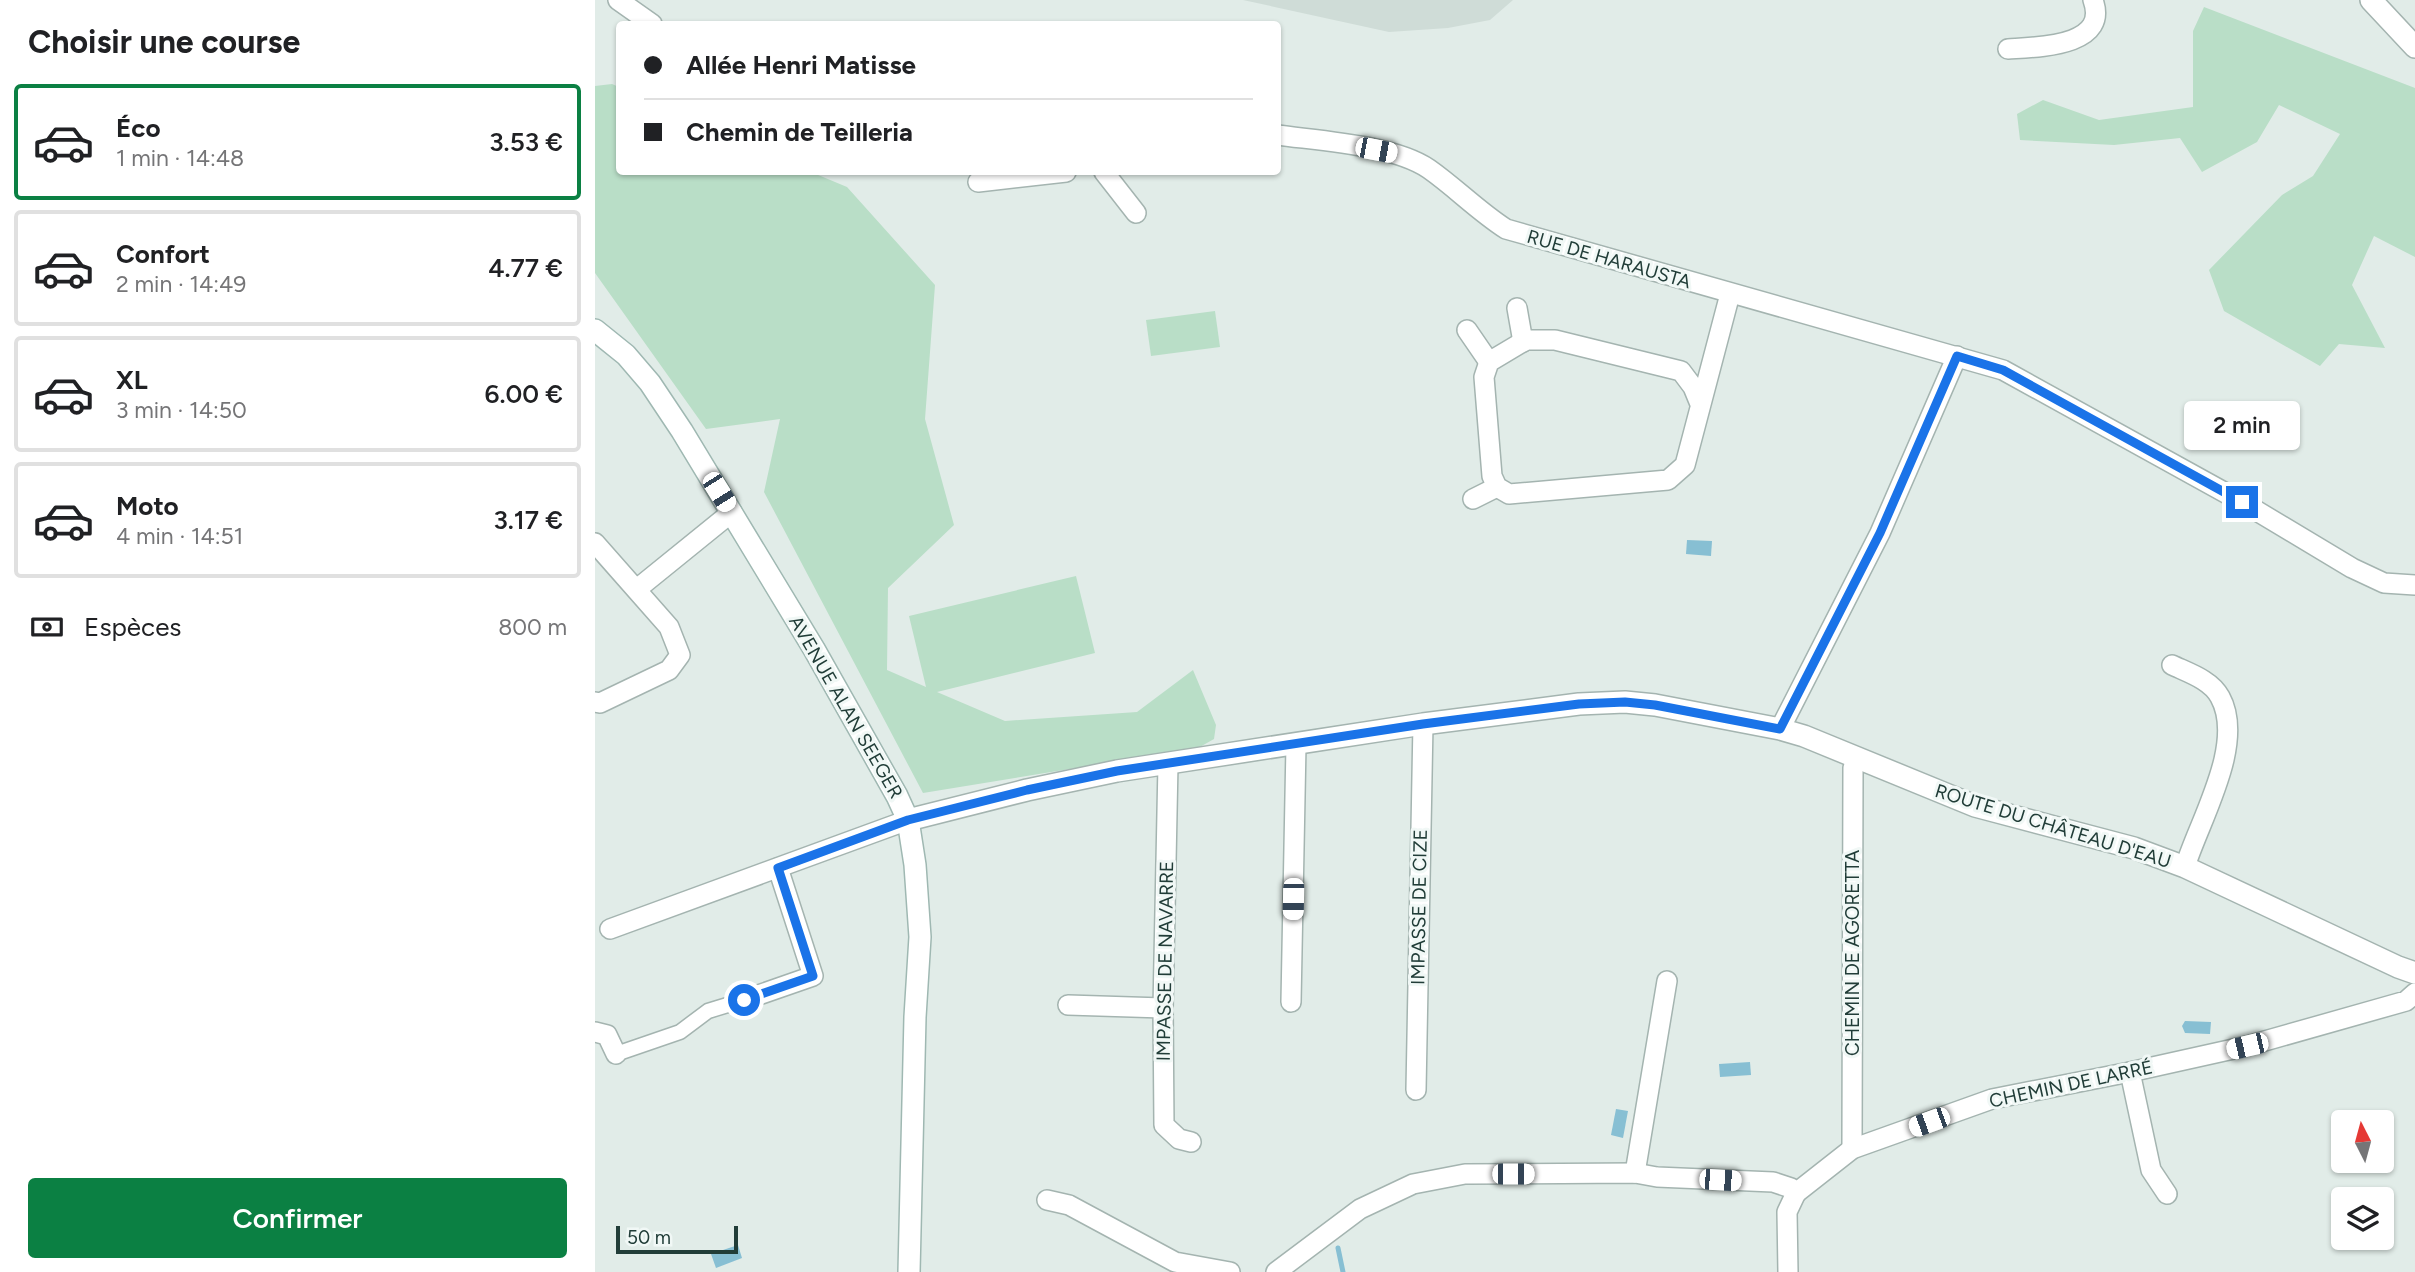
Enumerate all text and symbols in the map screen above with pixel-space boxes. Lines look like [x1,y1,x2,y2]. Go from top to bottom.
text: Choisir une course [28,23,300,61]
text: Allée Henri Matisse [686,49,916,81]
icon: car [32,111,95,174]
text: Éco [116,112,161,144]
text: Chemin de Teilleria [686,116,913,148]
text: 3.53 € [489,126,563,158]
car [1354,136,1399,164]
text: 1 min · 14:48 [116,144,244,172]
street label: RUE DE HARAUSTA [1524,225,1694,293]
icon: car [32,237,95,300]
text: Confort [116,238,210,270]
text: 4.77 € [488,252,563,284]
text: 2 min · 14:49 [116,270,246,298]
icon: car [32,363,95,426]
text: XL [116,364,148,396]
text: 6.00 € [485,378,563,410]
text: 3 min · 14:50 [116,396,247,424]
callout: 2 min [2184,400,2300,449]
text: 2 min [2213,411,2271,439]
car [699,469,740,515]
route end [2226,486,2258,518]
icon: car [32,489,95,552]
text: Moto [116,490,179,522]
text: 3.17 € [494,504,563,536]
text: 4 min · 14:51 [116,522,243,550]
icon: cash [28,608,66,646]
text: Espèces [84,611,181,643]
street label: AVENUE ALAN SEEGER [784,611,908,803]
text: 800 m [498,613,567,641]
street label: ROUTE DU CHÂTEAU D'EAU [1932,779,2174,873]
street label: IMPASSE DE CIZE [1406,829,1432,985]
street label: CHEMIN DE AGORETTA [1841,850,1864,1056]
street label: IMPASSE DE NAVARRE [1152,861,1178,1061]
car [1283,878,1304,920]
route start [728,984,760,1016]
car [2225,1031,2270,1061]
street label: CHEMIN DE LARRÉ [1987,1055,2155,1113]
car [1906,1105,1953,1139]
north arrow [2331,1110,2394,1172]
map controls [2331,1110,2394,1250]
car [1493,1164,1535,1185]
car [1699,1168,1742,1192]
button: Confirmer [28,1178,567,1258]
button: layers [2331,1187,2394,1250]
scale bar [616,1223,739,1255]
text: 50 m [627,1226,671,1249]

